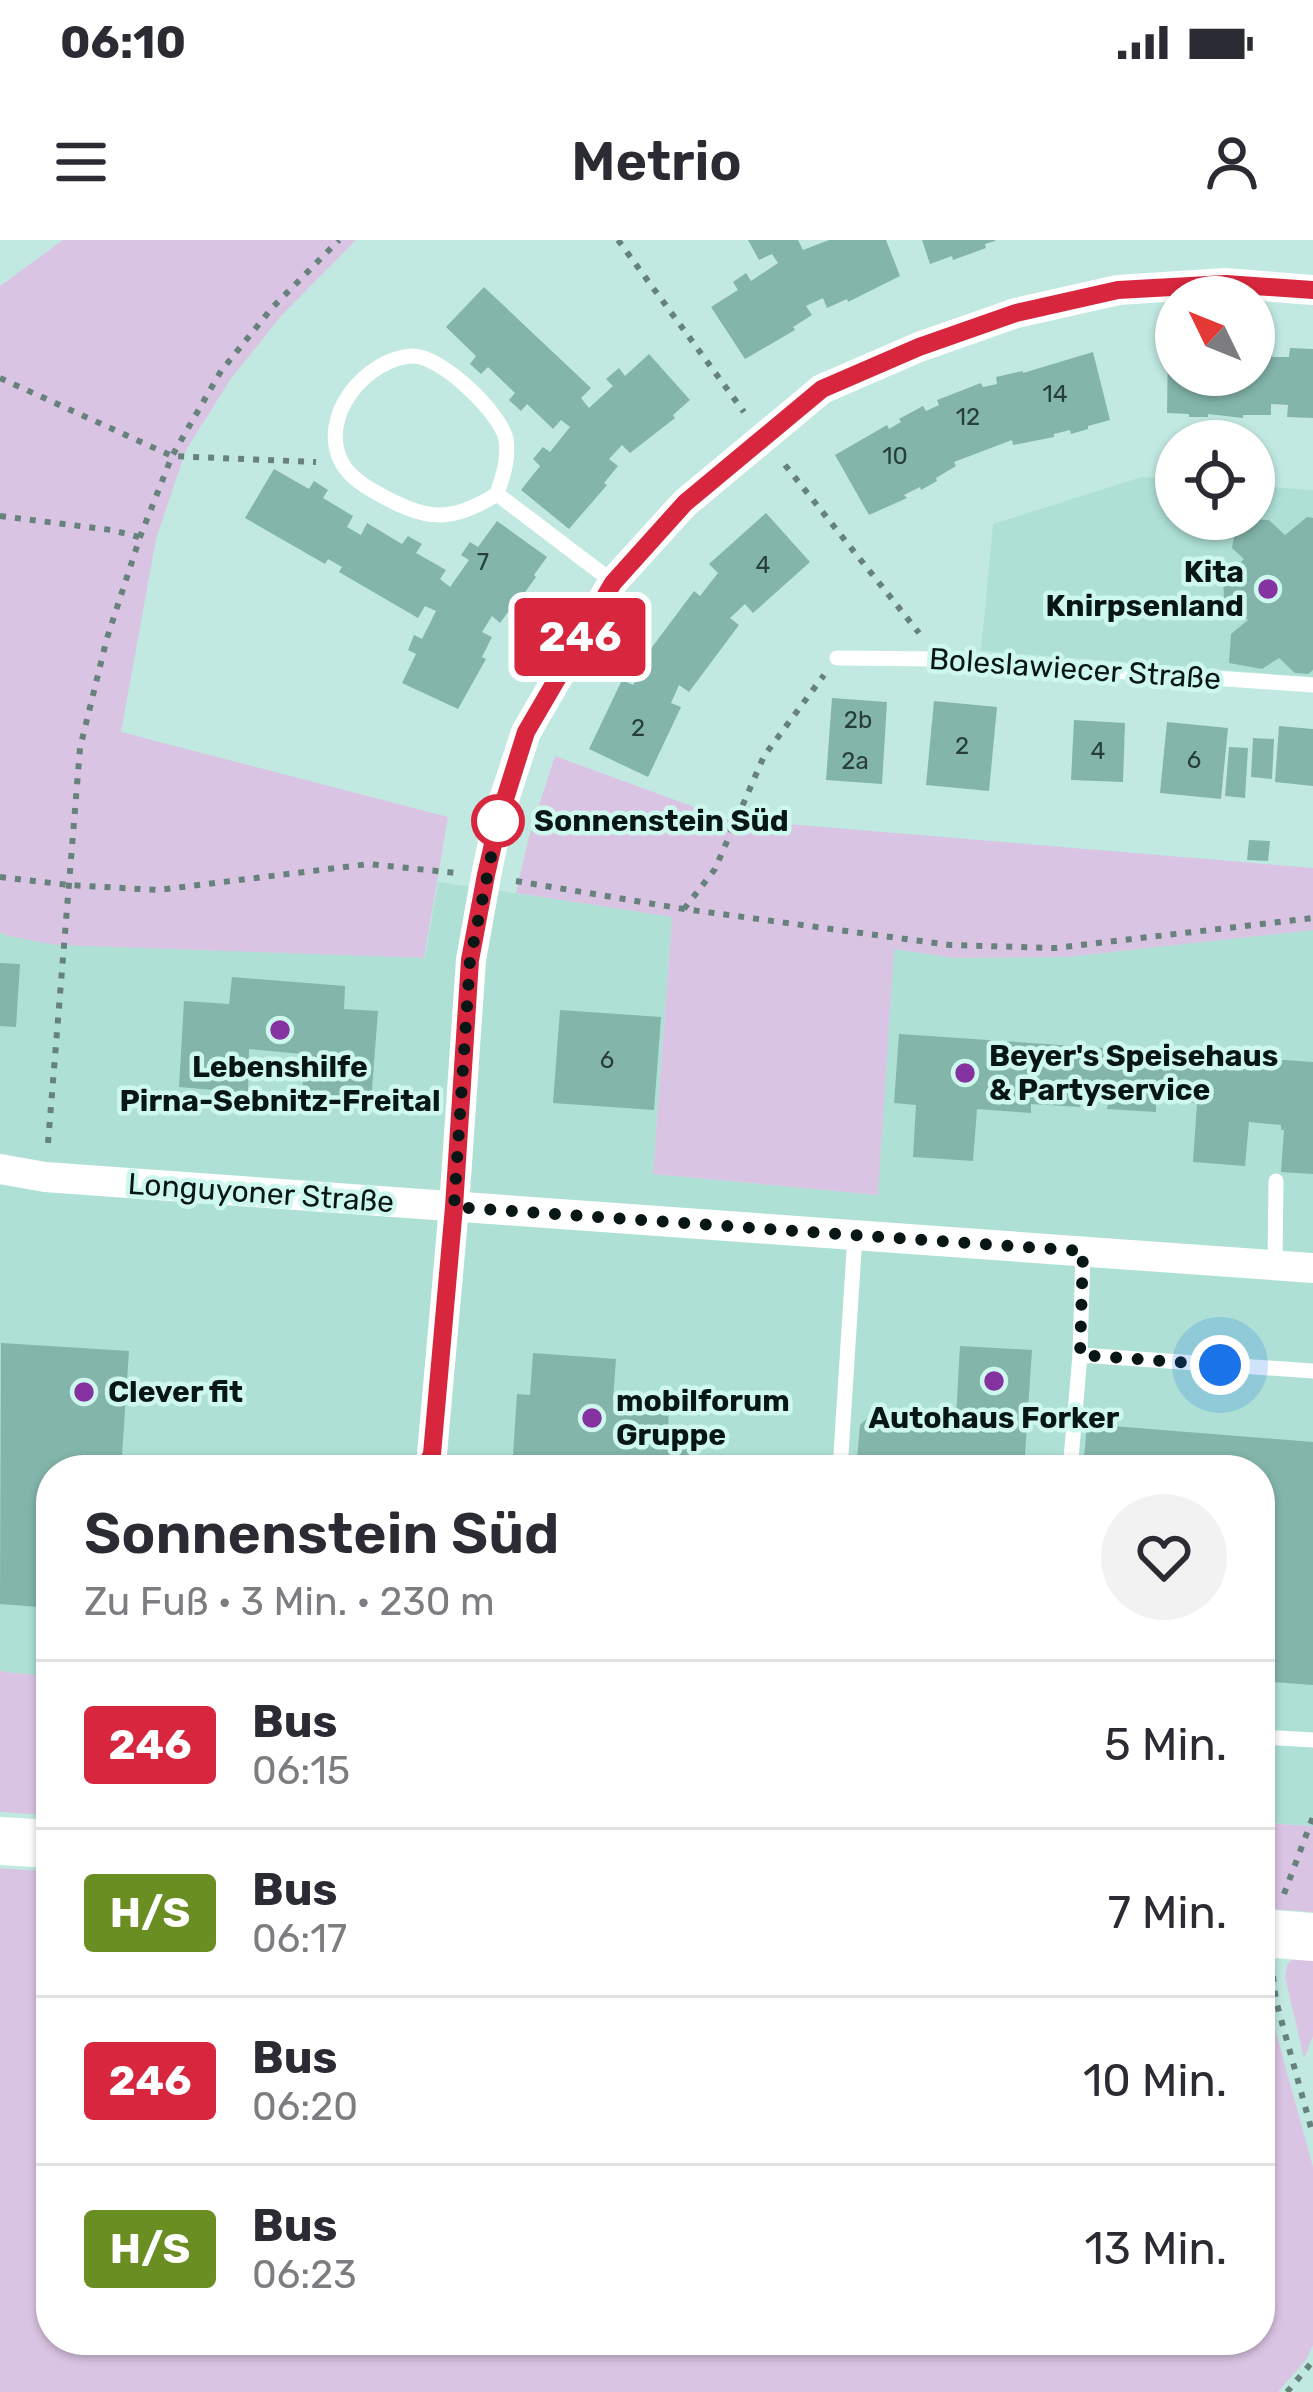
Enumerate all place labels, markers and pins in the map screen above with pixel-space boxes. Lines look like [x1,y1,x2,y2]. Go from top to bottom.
place label: Kita Knirpsenland [1045,554,1244,624]
marker: Kita Knirpsenland [1255,576,1281,602]
marker: Sonnenstein Süd [473,796,523,846]
place label: Sonnenstein Süd [534,803,789,839]
marker: Lebenshilfe Pirna-Sebnitz-Freital [267,1017,293,1043]
place label: Beyer's Speisehaus & Partyservice [989,1038,1278,1108]
place label: Lebenshilfe Pirna-Sebnitz-Freital [120,1049,440,1119]
marker: Beyer's Speisehaus & Partyservice [952,1060,978,1086]
marker: Autohaus Forker [981,1368,1007,1394]
place label: Clever fit [108,1374,243,1410]
marker: Clever fit [71,1379,97,1405]
place label: mobilforum Gruppe [616,1383,790,1453]
place label: Autohaus Forker [869,1400,1120,1436]
marker: mobilforum Gruppe [579,1405,605,1431]

